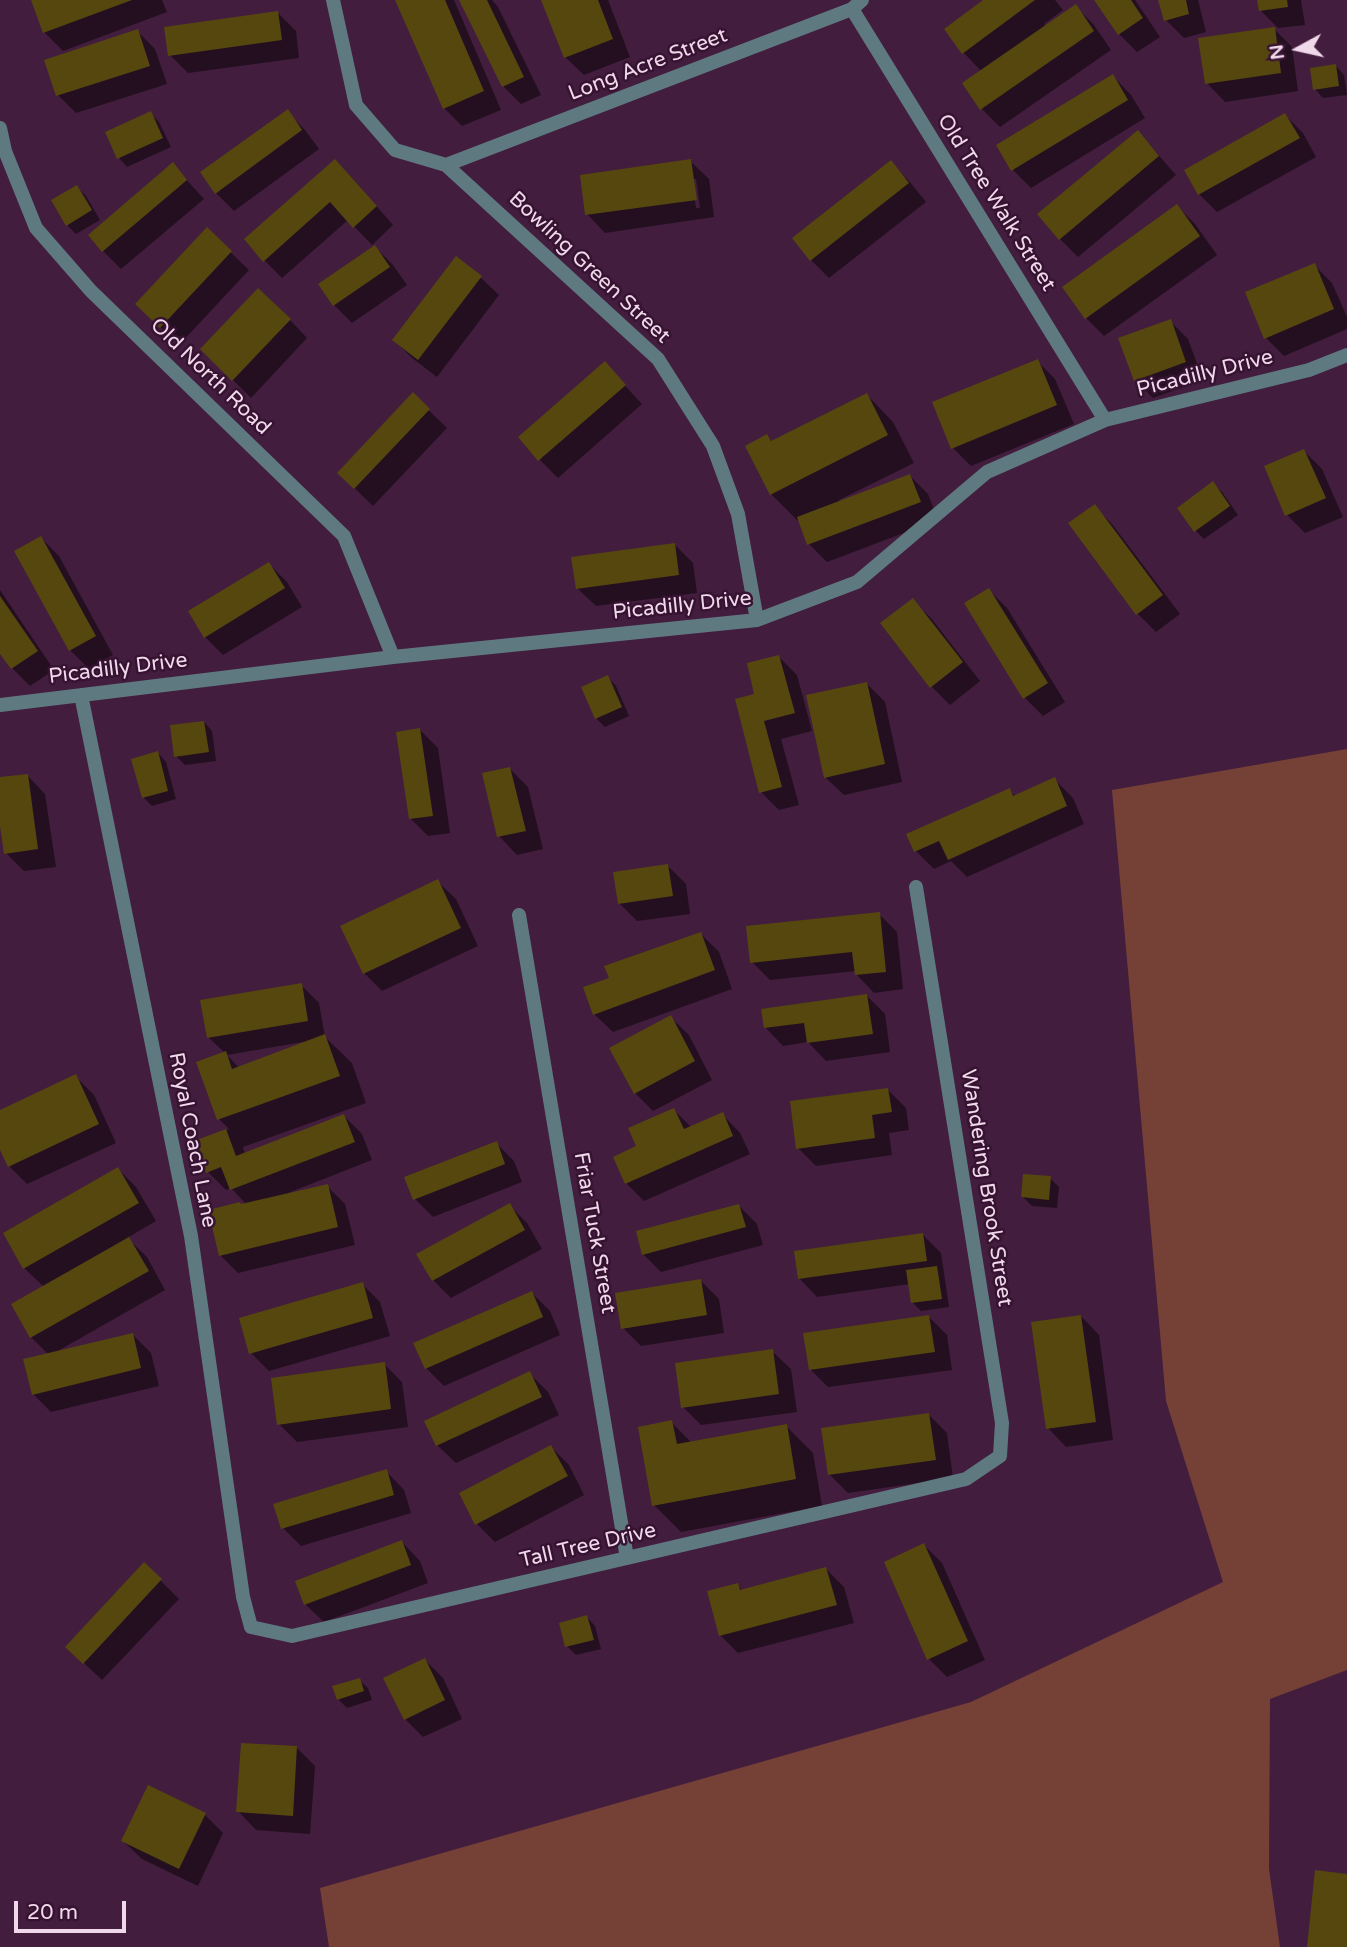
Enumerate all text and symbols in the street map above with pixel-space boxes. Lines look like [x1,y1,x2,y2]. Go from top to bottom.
north arrow [1263,14,1333,84]
street label: Long Acre Street [565,23,731,107]
text: N [1265,43,1289,61]
street label: Old Tree Walk Street [931,110,1061,296]
street label: Bowling Green Street [503,187,675,349]
street label: Old North Road [145,313,275,441]
street label: Picadilly Drive [1134,345,1276,403]
street label: Picadilly Drive [611,586,753,626]
street label: Picadilly Drive [47,648,189,690]
street label: Royal Coach Lane [163,1050,221,1230]
street label: Wandering Brook Street [955,1068,1017,1308]
street label: Friar Tuck Street [567,1150,621,1316]
street label: Tall Tree Drive [517,1518,659,1574]
scale bar [18,1888,130,1932]
text: 20 m [27,1900,78,1925]

